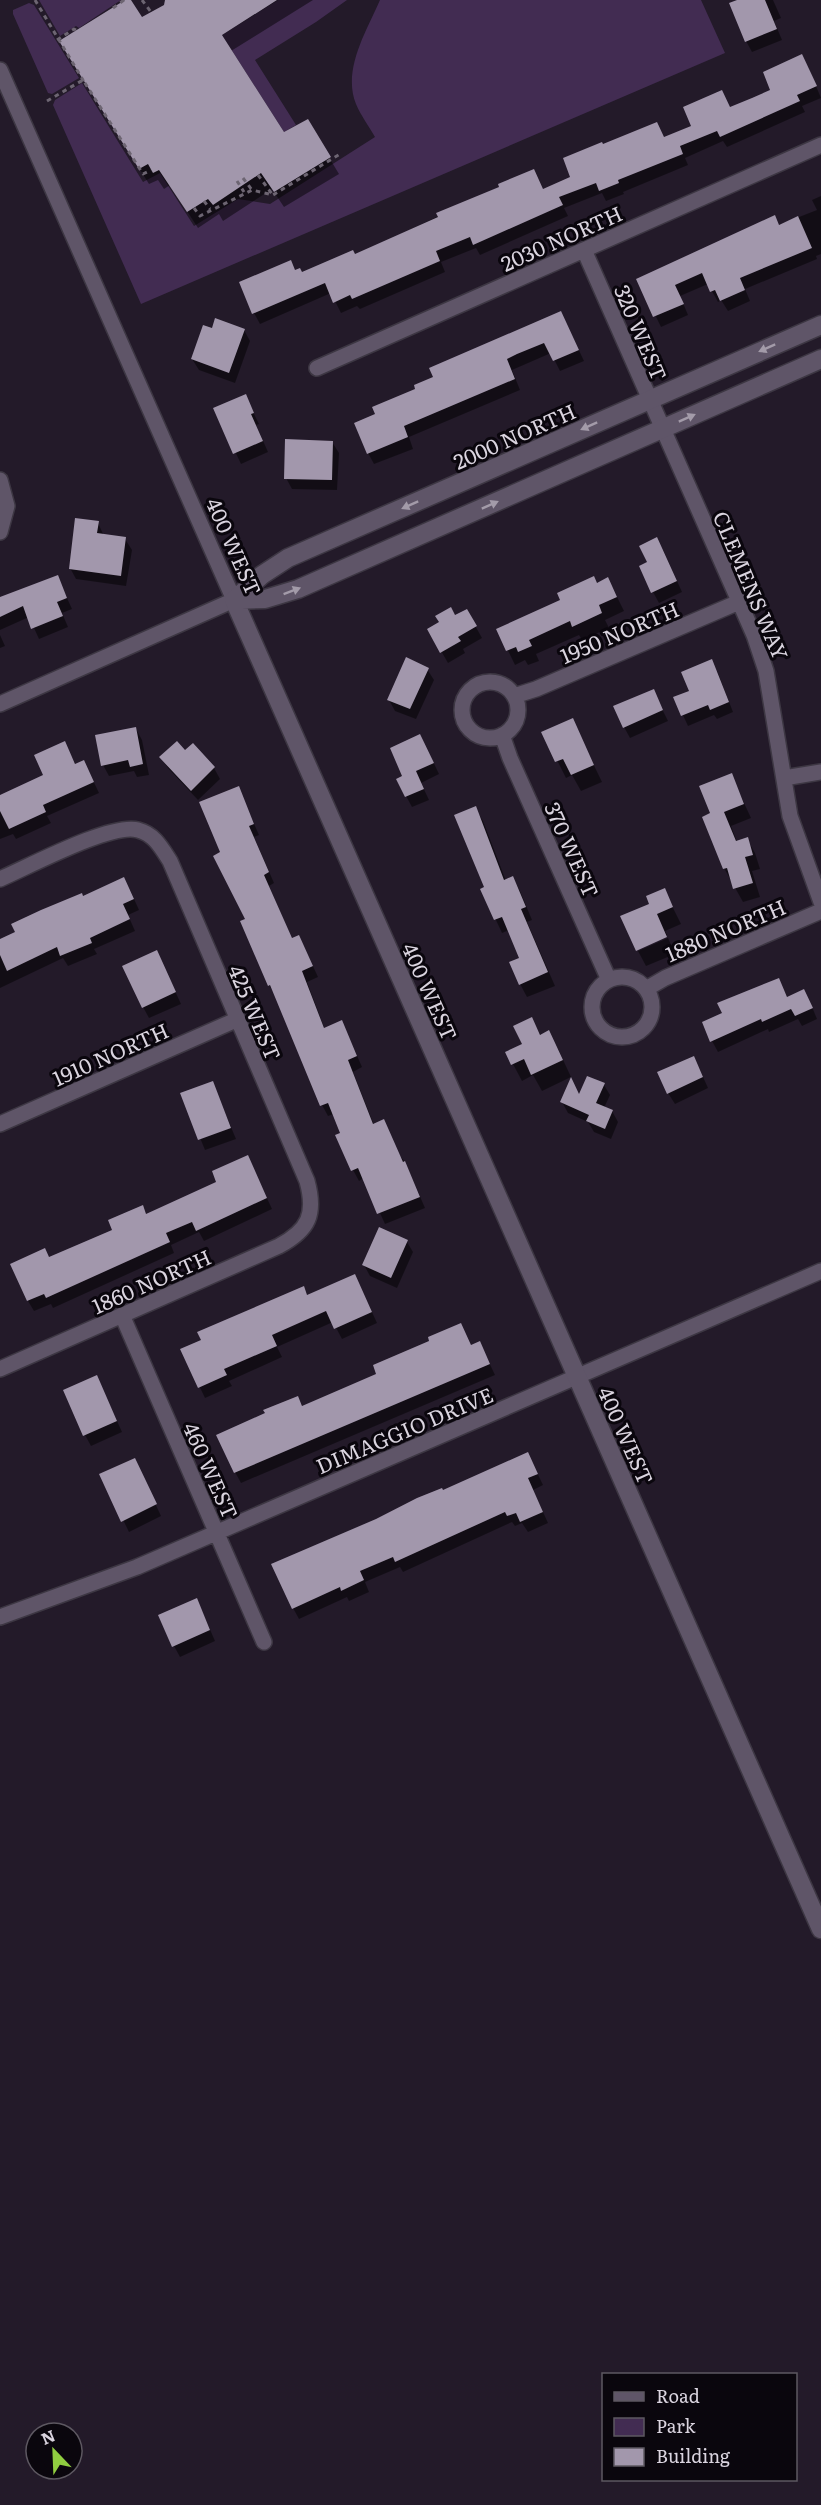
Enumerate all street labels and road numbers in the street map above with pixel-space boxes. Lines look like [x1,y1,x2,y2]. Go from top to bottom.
street label: 2030 NORTH [495,196,627,278]
street label: 320 WEST [608,279,676,385]
street label: 2000 NORTH [448,394,580,476]
street label: 400 WEST [200,492,270,600]
street label: CLEMENS WAY [707,506,797,664]
street label: 1950 NORTH [555,592,683,670]
street label: 370 WEST [538,796,608,902]
street label: 1880 NORTH [660,890,790,968]
street label: 400 WEST [396,937,466,1045]
street label: 425 WEST [222,959,290,1065]
street label: 1910 NORTH [47,1014,173,1092]
street label: 1860 NORTH [86,1240,216,1320]
street label: DIMAGGIO DRIVE [311,1378,497,1480]
street label: 400 WEST [592,1381,662,1489]
street label: 460 WEST [177,1417,247,1523]

